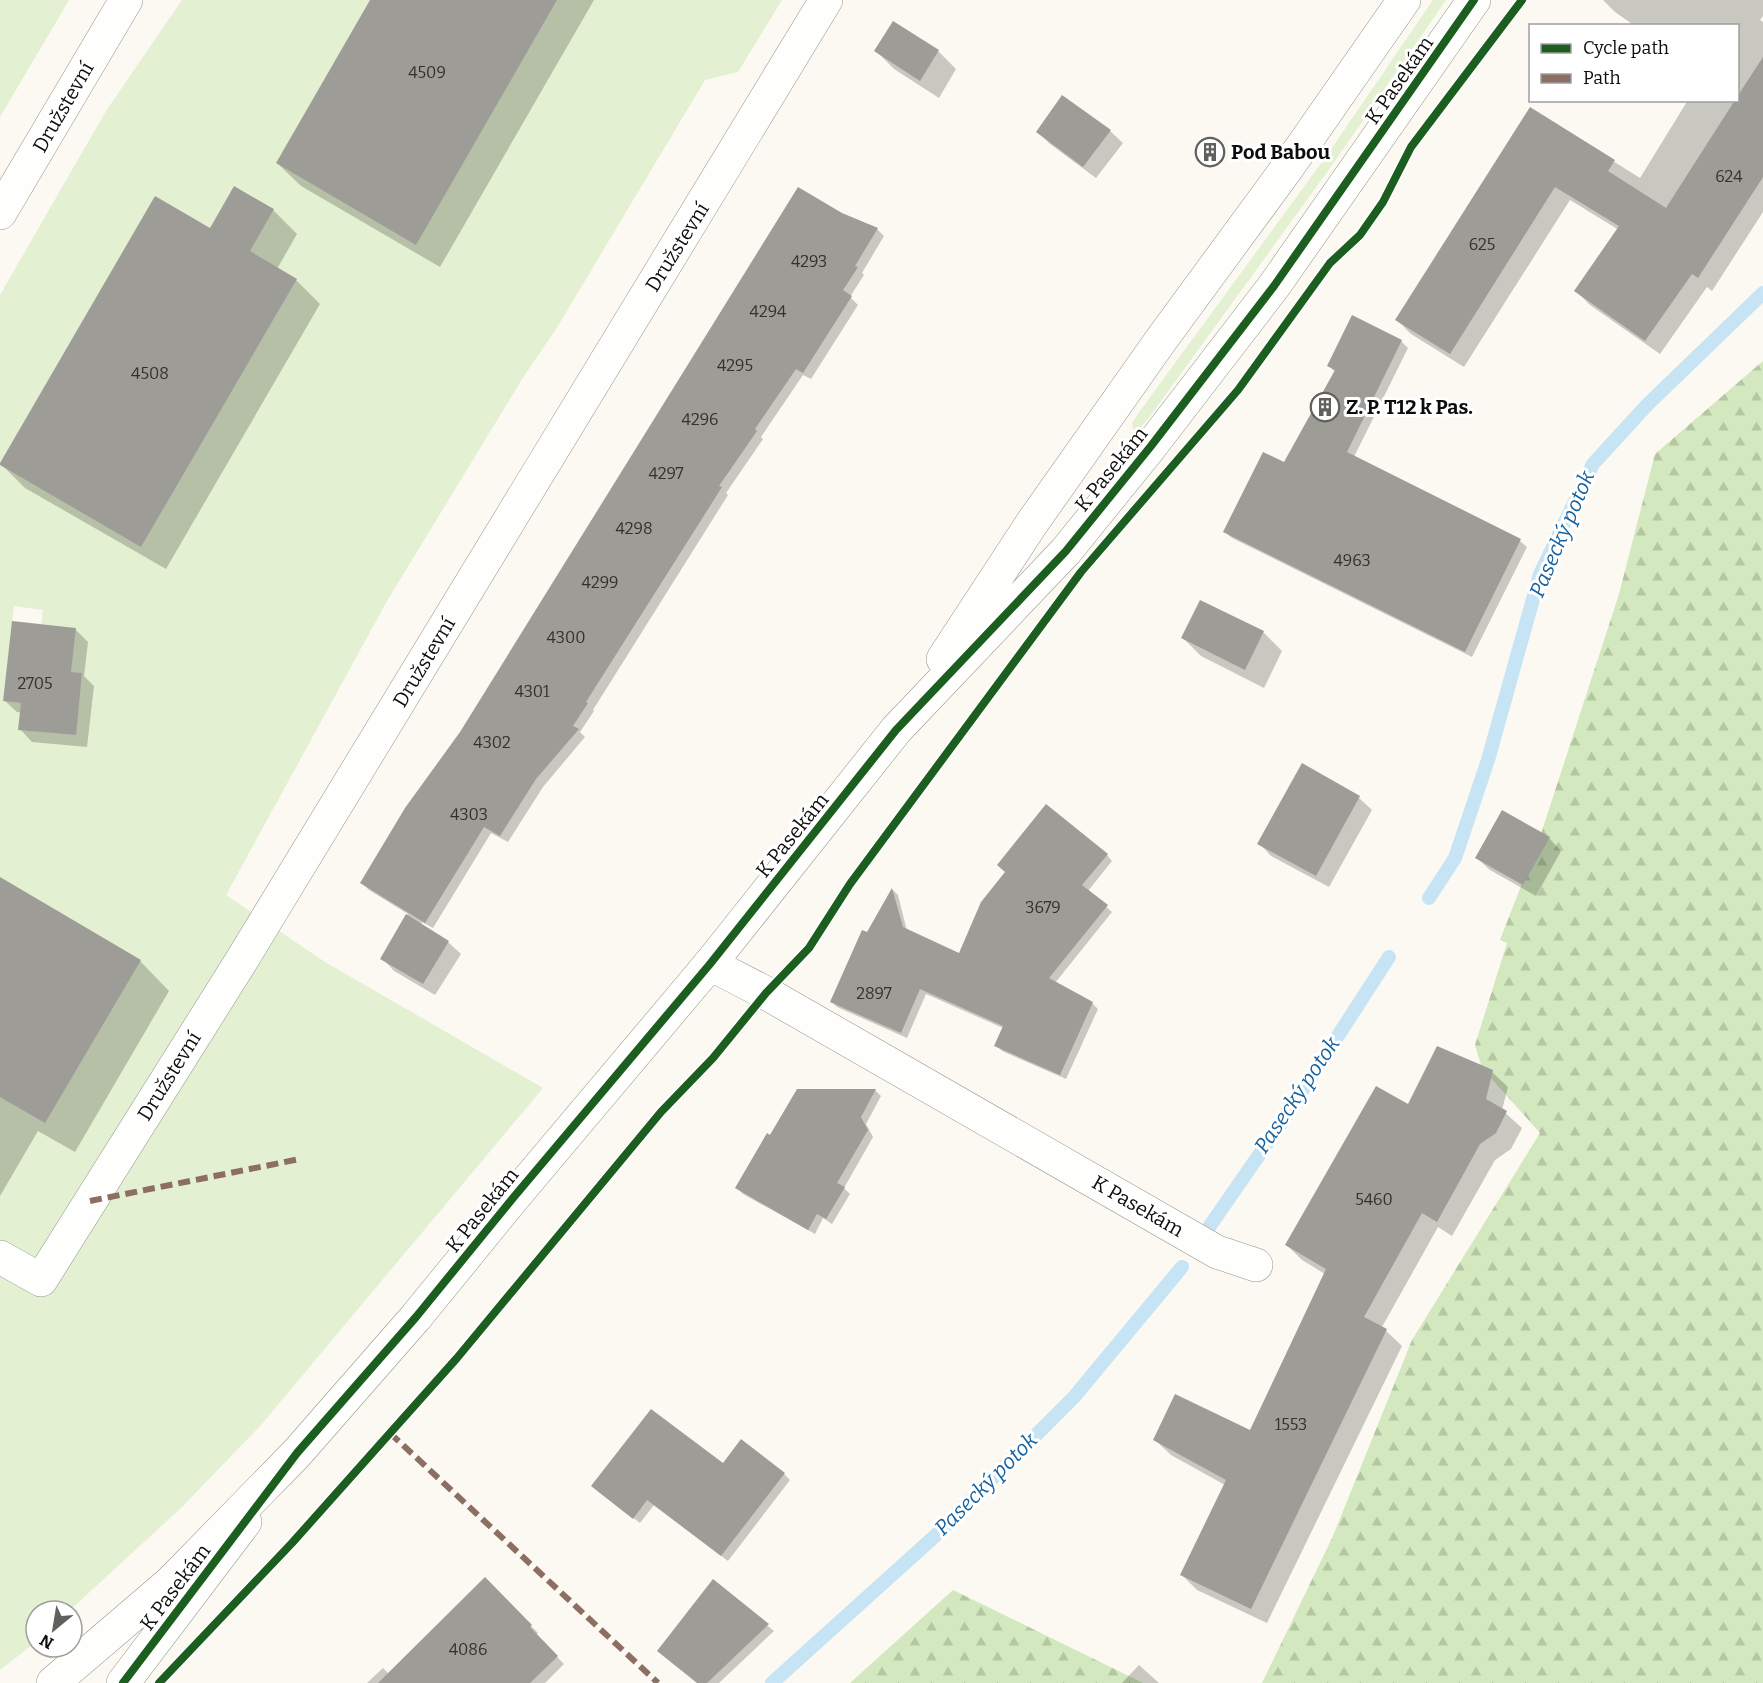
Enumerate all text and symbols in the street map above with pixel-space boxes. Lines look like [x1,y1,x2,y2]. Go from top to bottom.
legend [1529,24,1739,102]
street label: K Pasekám [1360,31,1438,129]
text: Cycle path [1583,37,1669,59]
street label: Družstevní [27,57,99,157]
house number: 4509 [408,63,446,82]
text: Path [1583,67,1621,89]
building icon: Pod Babou [1194,136,1226,168]
place label: Pod Babou [1231,140,1330,164]
house number: 624 [1715,167,1743,186]
street label: Družstevní [640,198,714,296]
house number: 625 [1469,235,1495,254]
house number: 4293 [791,252,827,271]
house number: 4294 [750,302,787,321]
house number: 4295 [717,356,753,375]
house number: 4508 [131,364,169,383]
building icon: Z. P. T12 k Pas. [1309,391,1341,423]
place label: Z. P. T12 k Pas. [1346,395,1473,419]
house number: 4296 [682,410,718,429]
street label: K Pasekám [1070,422,1152,516]
house number: 4297 [648,464,684,483]
water label: Pasecký potok [1524,466,1601,601]
house number: 4298 [615,519,653,538]
house number: 4963 [1333,551,1371,570]
house number: 4299 [582,573,618,592]
street label: Družstevní [388,613,460,711]
house number: 4300 [547,628,585,647]
house number: 2705 [17,674,53,693]
house number: 4301 [514,682,550,701]
house number: 4302 [473,733,511,752]
street label: K Pasekám [751,788,833,882]
house number: 4303 [450,805,488,824]
house number: 3679 [1025,898,1061,917]
house number: 2897 [856,984,892,1003]
street label: Družstevní [132,1027,206,1125]
water label: Pasecký potok [1249,1031,1346,1158]
street label: K Pasekám [441,1163,523,1257]
street label: K Pasekám [1088,1170,1188,1242]
house number: 5460 [1355,1190,1393,1209]
house number: 1553 [1275,1415,1307,1434]
water label: Pasecký potok [929,1427,1043,1541]
street label: K Pasekám [135,1539,215,1635]
north arrow [24,1599,84,1659]
text: N [37,1630,57,1653]
house number: 4086 [449,1640,487,1659]

